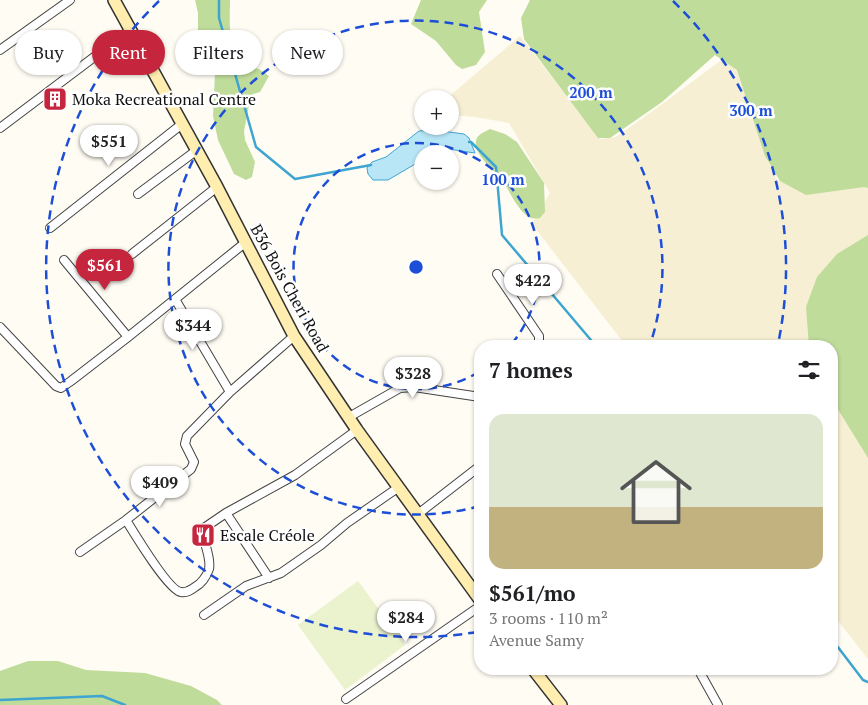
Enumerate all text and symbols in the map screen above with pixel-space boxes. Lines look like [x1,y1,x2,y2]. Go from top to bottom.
chip: Buy [15,30,82,75]
chip: Rent [92,30,165,75]
chip: Filters [175,30,262,75]
chip: New [272,30,343,75]
text: 200 m [569,82,613,102]
building icon: Moka Recreational Centre [42,86,68,112]
place label: Moka Recreational Centre [72,88,256,110]
map controls [414,90,459,190]
button: + [414,90,459,135]
text: 300 m [729,100,773,120]
pin: $551 [79,124,139,167]
text: $551 [91,130,127,152]
button: − [414,145,459,190]
text: 100 m [481,169,525,189]
street label: B36 Bois Cheri Road [246,220,334,356]
pin: $561 [75,248,135,291]
text: $561 [87,254,123,276]
centre of rings [407,258,425,276]
pin: $422 [503,264,563,306]
text: $422 [515,269,551,291]
pin: $344 [163,308,223,351]
text: $344 [175,314,211,336]
pin: $328 [383,356,443,399]
text: 7 homes [489,356,573,384]
icon: filters [795,356,823,384]
text: $328 [395,362,431,384]
icon: home [611,447,701,537]
pin: $409 [130,466,190,508]
text: $409 [142,471,178,493]
restaurant icon: Escale Créole [190,522,216,548]
place label: Escale Créole [220,524,315,546]
text: $561/mo [489,579,576,607]
pin: $284 [376,600,436,643]
text: $284 [388,606,424,628]
text: 3 rooms · 110 m² [489,607,608,629]
text: Avenue Samy [489,629,584,651]

